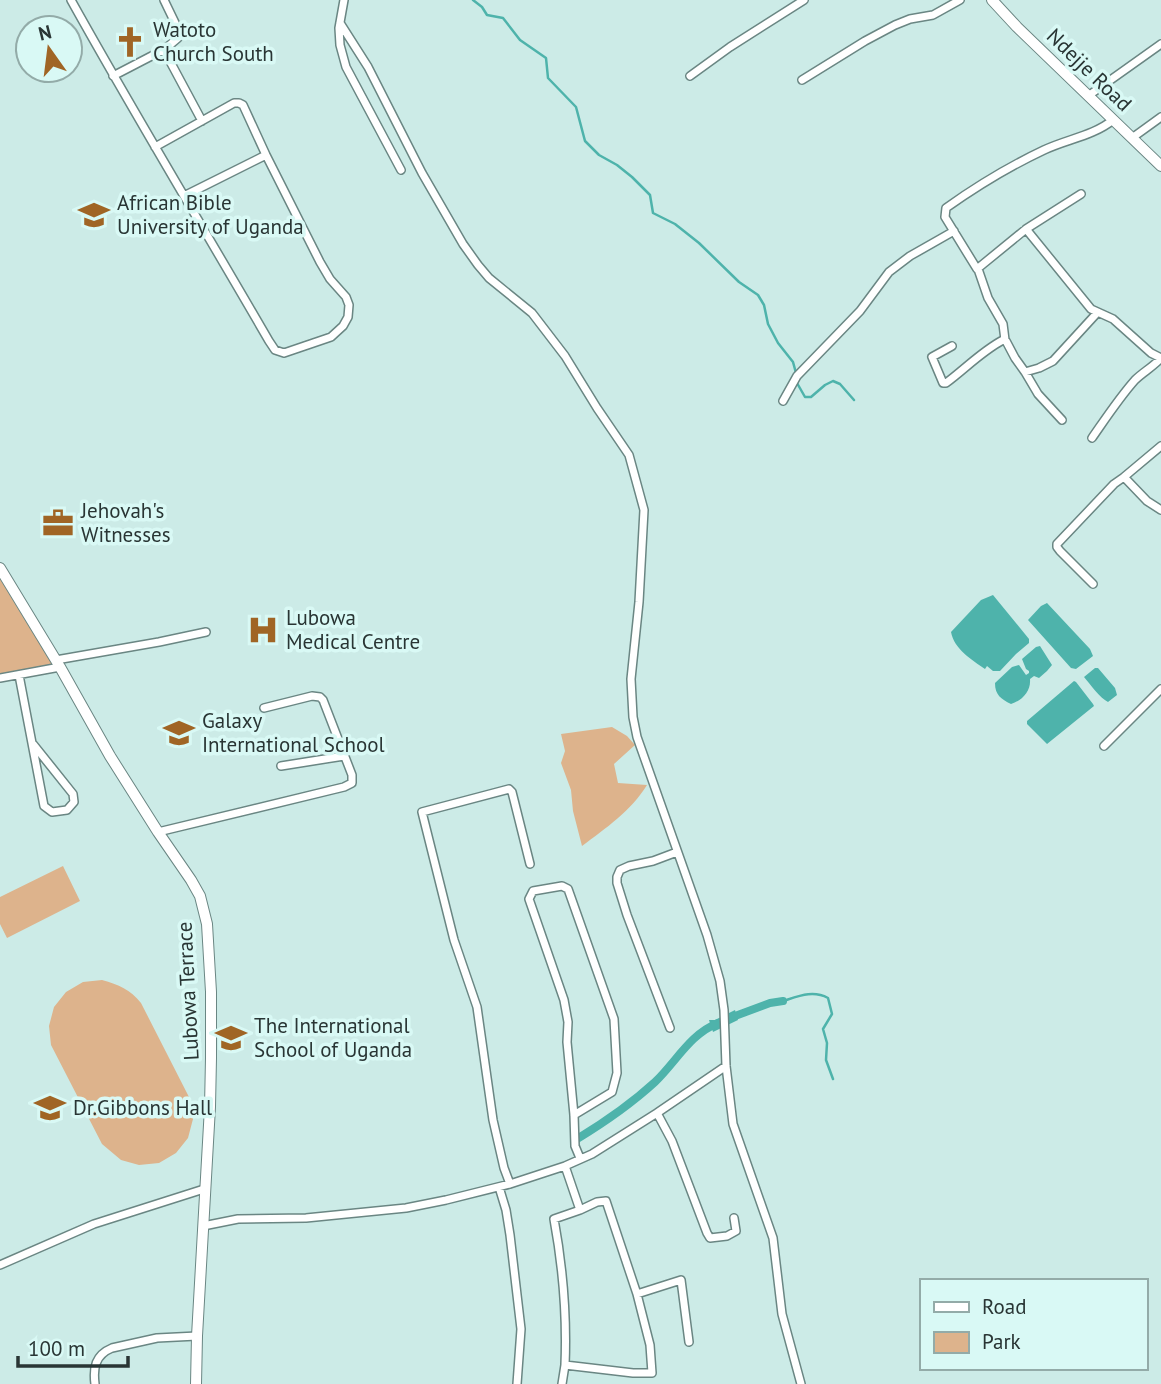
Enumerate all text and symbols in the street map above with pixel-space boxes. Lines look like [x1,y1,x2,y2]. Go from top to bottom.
north arrow [14,14,84,84]
place label: Watoto Church South [153,16,274,67]
text: N [36,19,54,46]
street label: Ndejje Road [1041,22,1138,117]
church icon: Watoto Church South [113,25,147,59]
place label: African Bible University of Uganda [117,189,304,240]
school or university icon: African Bible University of Uganda [77,198,111,232]
place label: Jehovah's Witnesses [80,497,170,548]
office icon: Jehovah's Witnesses [41,506,75,540]
place label: Lubowa Medical Centre [286,604,420,655]
hospital icon: Lubowa Medical Centre [246,613,280,647]
place label: Galaxy International School [202,707,385,758]
school or university icon: Galaxy International School [162,716,196,750]
street label: Lubowa Terrace [170,921,205,1061]
place label: The International School of Uganda [254,1012,412,1063]
school or university icon: The International School of Uganda [214,1021,248,1055]
school or university icon: Dr.Gibbons Hall [33,1091,67,1125]
place label: Dr.Gibbons Hall [73,1094,212,1121]
legend [920,1279,1147,1370]
text: Road [982,1293,1026,1320]
scale bar [18,1324,128,1368]
text: Park [982,1328,1021,1355]
text: 100 m [28,1335,85,1362]

